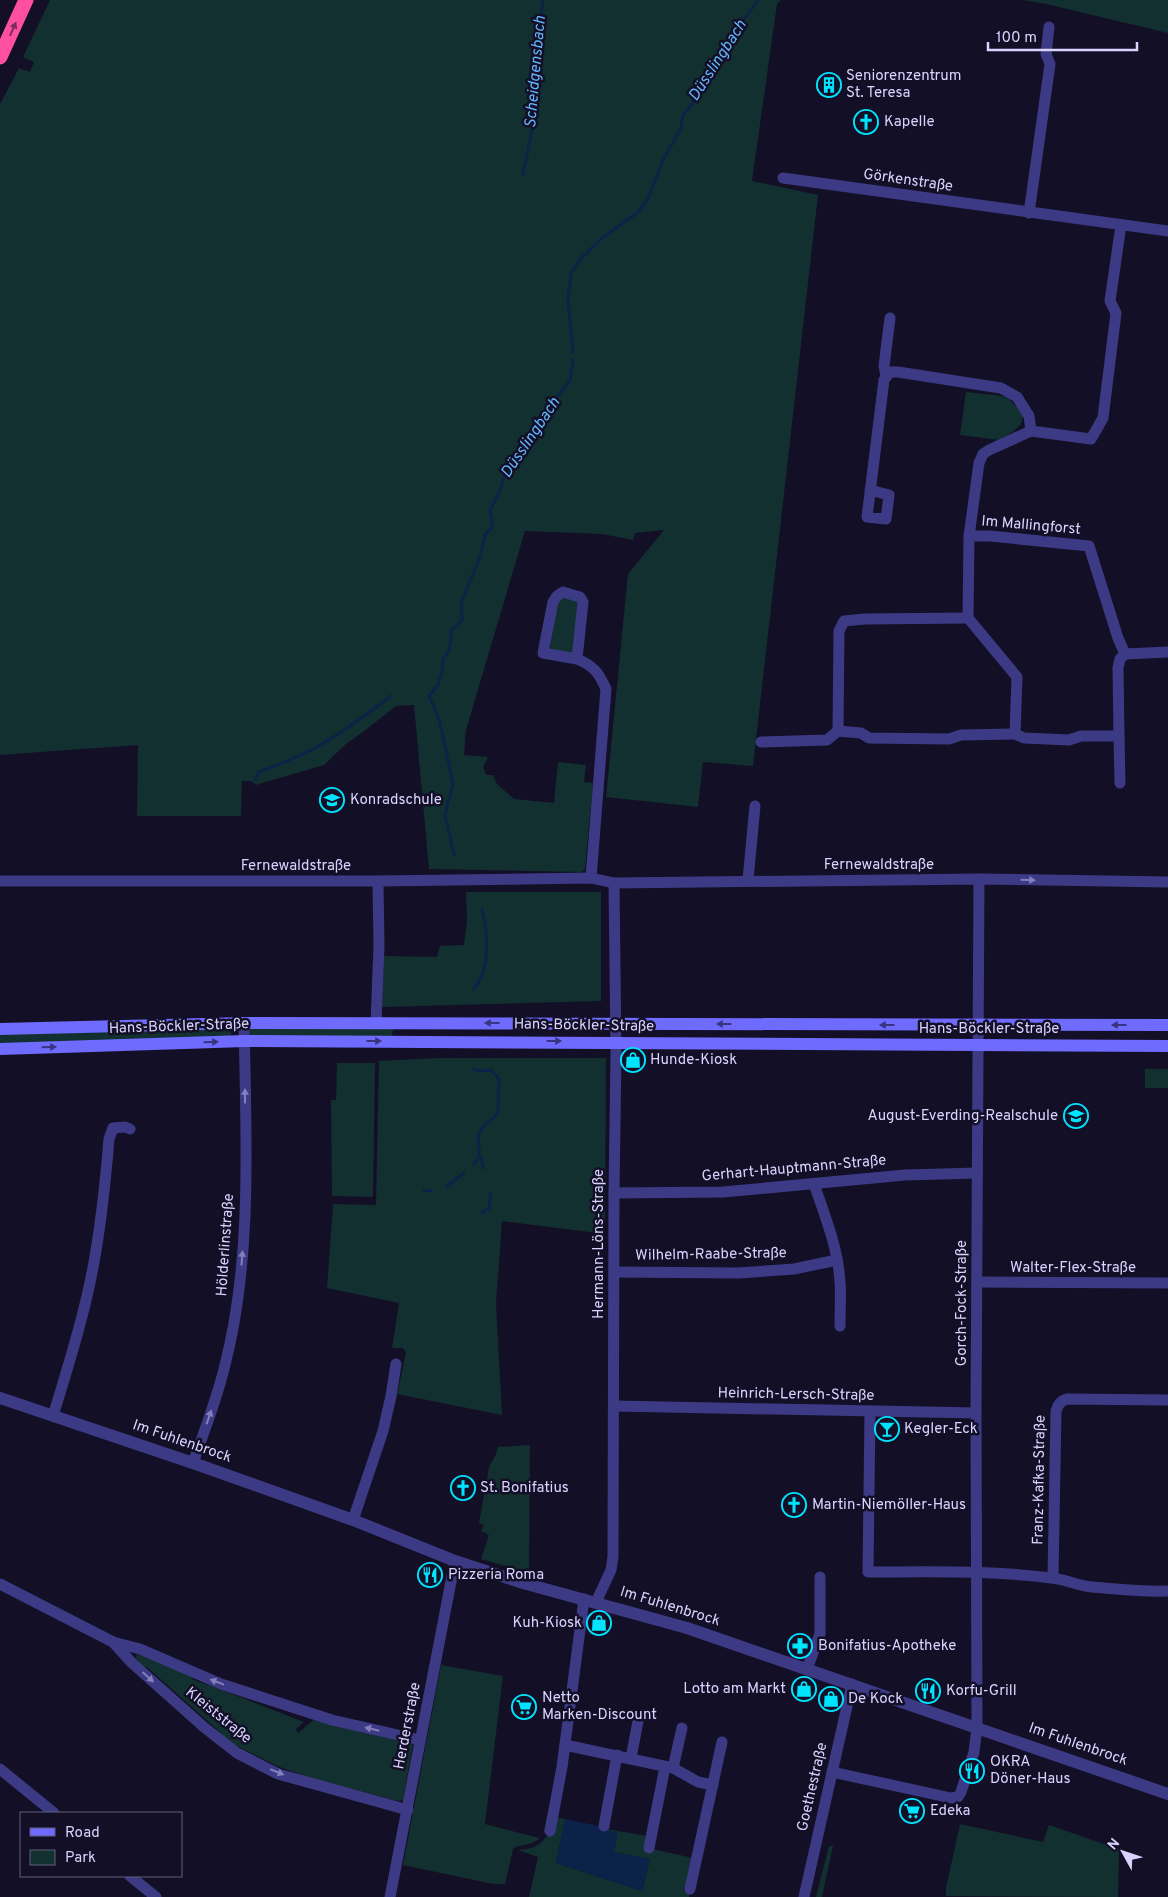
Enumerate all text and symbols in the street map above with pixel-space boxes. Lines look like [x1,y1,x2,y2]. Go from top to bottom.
water label: Scheidgensbach [521,15,551,129]
water label: Düsslingbach [684,16,752,105]
scale bar [988,20,1137,52]
one-way arrow [9,22,17,36]
text: 100 m [996,29,1037,48]
place label: Seniorenzentrum St. Teresa [846,67,961,103]
building icon: Seniorenzentrum St. Teresa [816,72,842,98]
church icon: Kapelle [853,109,879,135]
place label: Kapelle [884,113,934,132]
street label: Görkenstraße [862,165,954,197]
water label: Düsslingbach [497,394,565,482]
street label: Im Mallingforst [980,512,1082,540]
school or university icon: Konradschule [319,787,345,813]
place label: Konradschule [350,791,442,810]
street label: Fernewaldstraße [824,856,934,875]
street label: Fernewaldstraße [241,857,351,876]
one-way arrow [1020,876,1036,884]
street label: Hans-Böckler-Straße [108,1015,250,1039]
street label: Hans-Böckler-Straße [514,1015,654,1037]
one-way arrow [484,1019,500,1027]
one-way arrow [716,1020,732,1028]
street label: Hans-Böckler-Straße [919,1020,1059,1039]
one-way arrow [879,1021,895,1029]
one-way arrow [1111,1021,1127,1029]
one-way arrow [203,1037,219,1045]
one-way arrow [366,1037,382,1045]
one-way arrow [546,1037,562,1045]
one-way arrow [41,1043,57,1051]
shop icon: Hunde-Kiosk [620,1047,646,1073]
place label: Hunde-Kiosk [650,1051,737,1070]
one-way arrow [241,1087,249,1103]
school or university icon: August-Everding-Realschule [1063,1103,1089,1129]
place label: August-Everding-Realschule [868,1107,1058,1126]
street label: Gerhart-Hauptmann-Straße [701,1151,887,1187]
street label: Hermann-Löns-Straße [590,1169,609,1319]
street label: Hölderlinstraße [213,1193,239,1297]
street label: Gorch-Fock-Straße [953,1240,972,1366]
street label: Wilhelm-Raabe-Straße [635,1244,787,1266]
one-way arrow [238,1250,246,1266]
street label: Walter-Flex-Straße [1010,1259,1136,1278]
street label: Heinrich-Lersch-Straße [717,1384,875,1406]
one-way arrow [206,1409,213,1424]
street label: Franz-Kafka-Straße [1029,1415,1051,1545]
street label: Im Fuhlenbrock [130,1416,234,1468]
bar icon: Kegler-Eck [874,1416,900,1442]
place label: Kegler-Eck [904,1420,978,1439]
church icon: St. Bonifatius [450,1475,476,1501]
place label: St. Bonifatius [480,1479,569,1498]
church icon: Martin-Niemöller-Haus [781,1492,807,1518]
place label: Martin-Niemöller-Haus [812,1496,966,1515]
restaurant icon: Pizzeria Roma [417,1562,443,1588]
place label: Pizzeria Roma [448,1566,544,1585]
street label: Im Fuhlenbrock [618,1583,722,1631]
shop icon: Kuh-Kiosk [586,1610,612,1636]
place label: Kuh-Kiosk [513,1614,582,1633]
pharmacy icon: Bonifatius-Apotheke [787,1633,813,1659]
place label: Bonifatius-Apotheke [818,1637,956,1656]
one-way arrow [141,1671,153,1683]
shop icon: Lotto am Markt [791,1676,817,1702]
one-way arrow [209,1678,224,1686]
restaurant icon: Korfu-Grill [915,1678,941,1704]
place label: Lotto am Markt [683,1680,786,1699]
street label: Herderstraße [390,1681,426,1771]
place label: Korfu-Grill [946,1682,1017,1701]
street label: Kleiststraße [181,1683,255,1749]
shop icon: De Kock [818,1686,844,1712]
place label: Netto Marken-Discount [542,1689,657,1725]
place label: De Kock [848,1690,903,1709]
supermarket icon: Netto Marken-Discount [511,1694,537,1720]
street label: Im Fuhlenbrock [1026,1719,1130,1771]
one-way arrow [364,1725,380,1733]
street label: Goethestraße [794,1741,832,1833]
place label: OKRA Döner-Haus [990,1753,1071,1789]
restaurant icon: OKRA Döner-Haus [959,1758,985,1784]
one-way arrow [270,1769,285,1777]
supermarket icon: Edeka [899,1798,925,1824]
place label: Edeka [930,1802,970,1821]
legend [20,1812,182,1877]
text: Road [65,1824,100,1843]
north arrow [1098,1827,1148,1877]
text: N [1104,1835,1124,1854]
text: Park [65,1849,96,1868]

